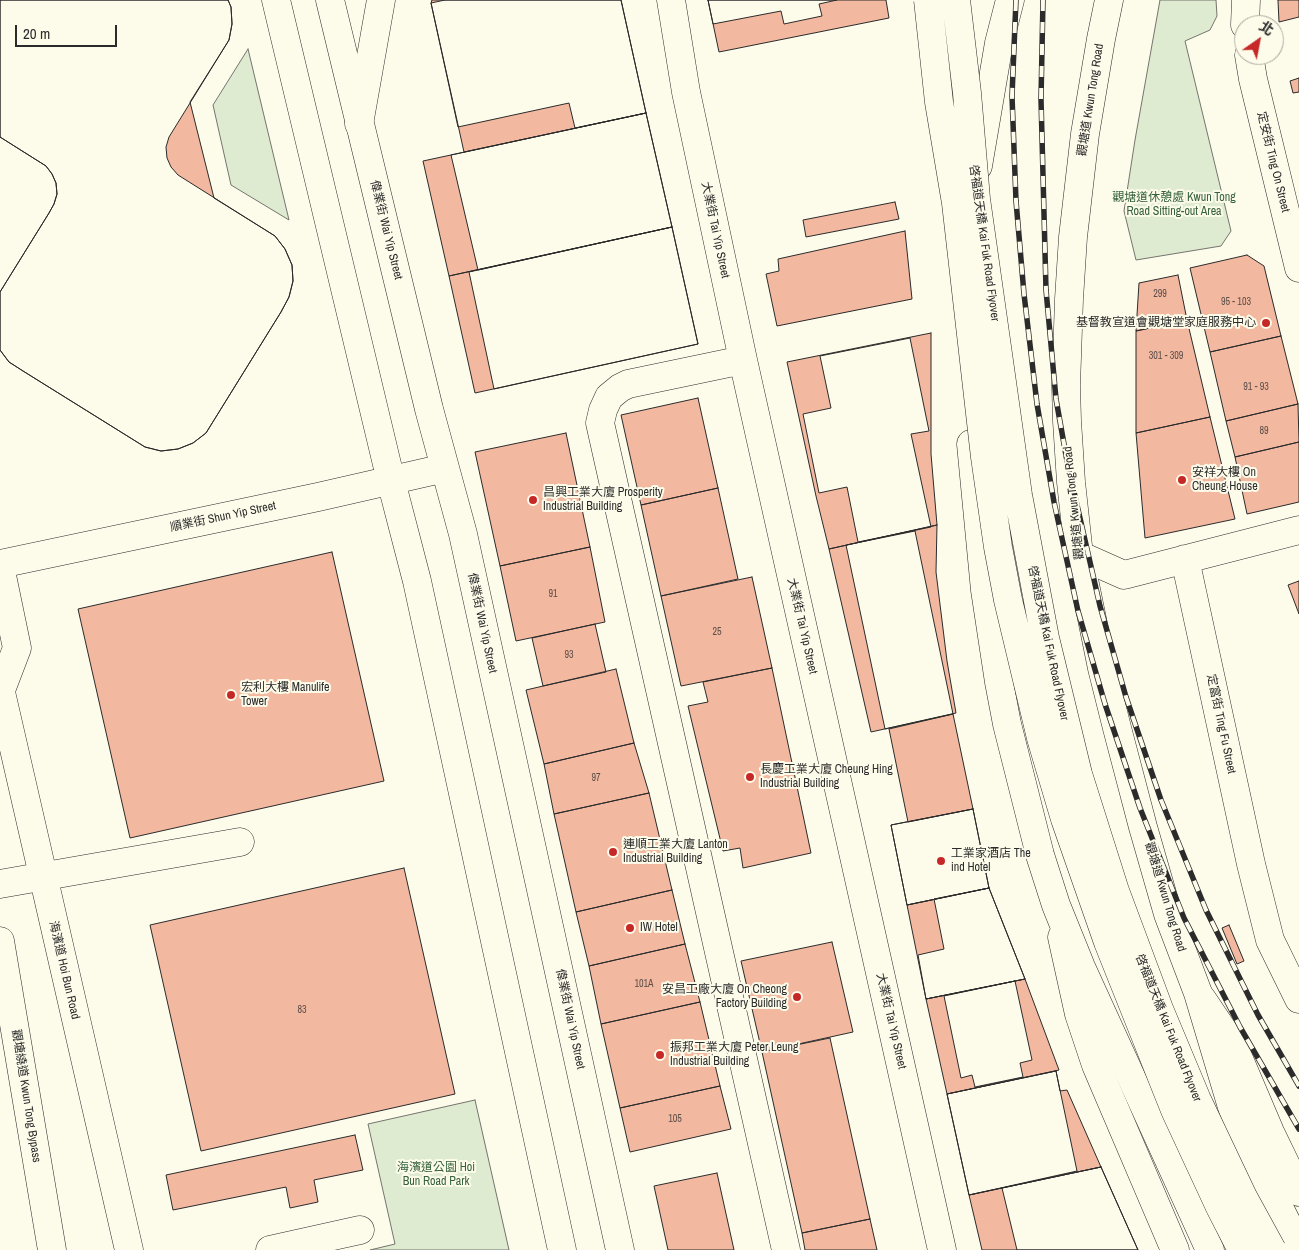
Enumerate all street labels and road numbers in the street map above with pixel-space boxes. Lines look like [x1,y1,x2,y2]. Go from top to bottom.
street label: 觀塘道 Kwun Tong Road [1075,43,1107,157]
street label: 定安街 Ting On Street [1254,110,1292,214]
street label: 啓福道天橋 Kai Fuk Road Flyover [966,164,1002,322]
street label: 偉業街 Wai Yip Street [367,179,405,281]
street label: 大業街 Tai Yip Street [698,180,732,280]
street label: 觀塘道 Kwun Tong Road [1061,446,1087,560]
street label: 順業街 Shun Yip Street [169,499,277,535]
street label: 啓福道天橋 Kai Fuk Road Flyover [1025,564,1071,722]
street label: 偉業街 Wai Yip Street [464,572,500,674]
street label: 大業街 Tai Yip Street [784,577,820,675]
street label: 定富街 Ting Fu Street [1203,673,1239,775]
street label: 觀塘道 Kwun Tong Road [1141,841,1189,953]
street label: 海濱道 Hoi Bun Road [46,919,82,1021]
street label: 啓福道天橋 Kai Fuk Road Flyover [1132,952,1204,1104]
street label: 偉業街 Wai Yip Street [552,968,588,1070]
street label: 大業街 Tai Yip Street [873,972,909,1070]
street label: 觀塘繞道 Kwun Tong Bypass [8,1028,44,1164]

